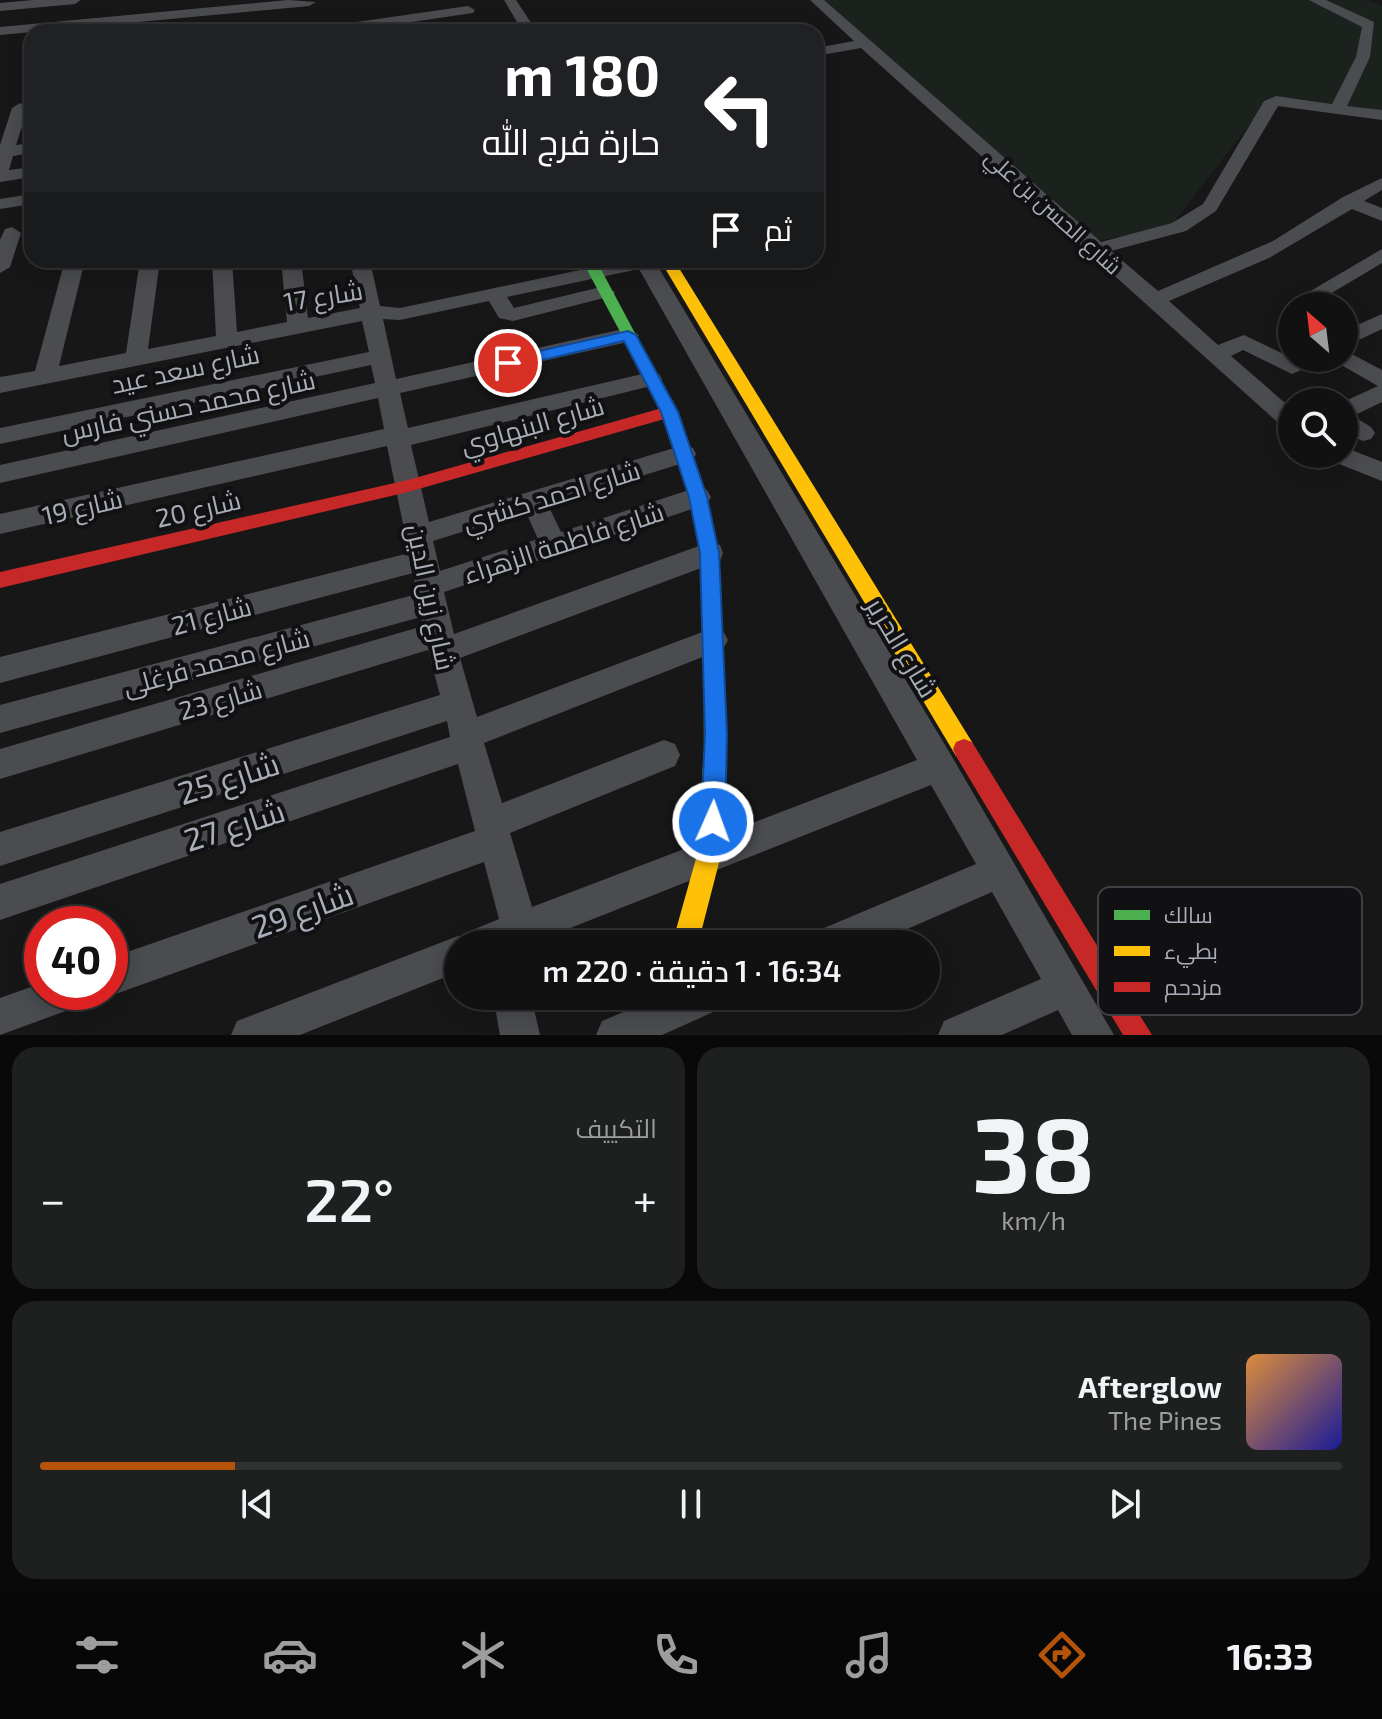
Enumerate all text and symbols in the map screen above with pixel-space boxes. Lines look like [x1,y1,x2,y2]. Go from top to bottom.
text: 180 m [504,40,660,107]
icon: left [688,56,792,160]
text: حارة فرج الله [482,119,660,162]
street label: شارع الحسن بن علي [977,143,1127,283]
icon: arrive [704,208,748,252]
text: ثم [764,211,792,247]
street label: شارع 17 [281,273,365,320]
north arrow [1278,292,1358,372]
map controls [1278,292,1358,468]
pin [474,329,542,397]
street label: شارع سعد عيد [108,337,263,402]
icon: arrive [486,341,530,385]
street label: شارع محمد حسني فارس [58,363,319,454]
button: search [1278,388,1358,468]
street label: شارع البنهاوي [457,389,609,465]
street label: شارع احمد كشري [458,453,645,542]
street label: شارع 19 [39,482,126,533]
street label: شارع 20 [152,483,244,536]
street label: شارع فاطمة الزهراء [459,495,668,592]
street label: شارع زين الدين [398,521,463,674]
street label: شارع 21 [168,590,255,643]
street label: شارع الحرير [858,590,945,704]
street label: شارع محمد فرغلى [119,621,314,704]
street label: شارع 23 [175,672,266,729]
street label: شارع 25 [173,743,285,816]
position arrow [671,780,755,864]
street label: شارع 27 [179,790,291,863]
street label: شارع 29 [246,873,360,950]
legend [1098,887,1362,1015]
text: سالك [1164,901,1213,927]
speed limit sign: 40 [24,906,128,1010]
text: بطيء [1164,937,1218,968]
text: 16:34 · 1 دقيقة · 220 m [543,952,841,988]
text: مزدحم [1164,973,1222,1003]
text: 38 [972,1089,1095,1214]
text: التكييف [575,1112,657,1143]
text: 22° [304,1162,394,1234]
text: − [40,1172,66,1225]
text: + [633,1172,657,1225]
text: km/h [1001,1204,1066,1235]
text: Afterglow [1078,1368,1222,1404]
text: The Pines [1108,1404,1222,1435]
icon: previous [235,1482,279,1526]
icon: pause [669,1482,713,1526]
icon: next [1103,1482,1147,1526]
icon: filters [69,1627,125,1683]
icon: car [262,1627,318,1683]
icon: climate [455,1627,511,1683]
icon: phone [648,1627,704,1683]
icon: music [841,1627,897,1683]
icon: directions [1034,1627,1090,1683]
text: 16:33 [1227,1634,1314,1677]

